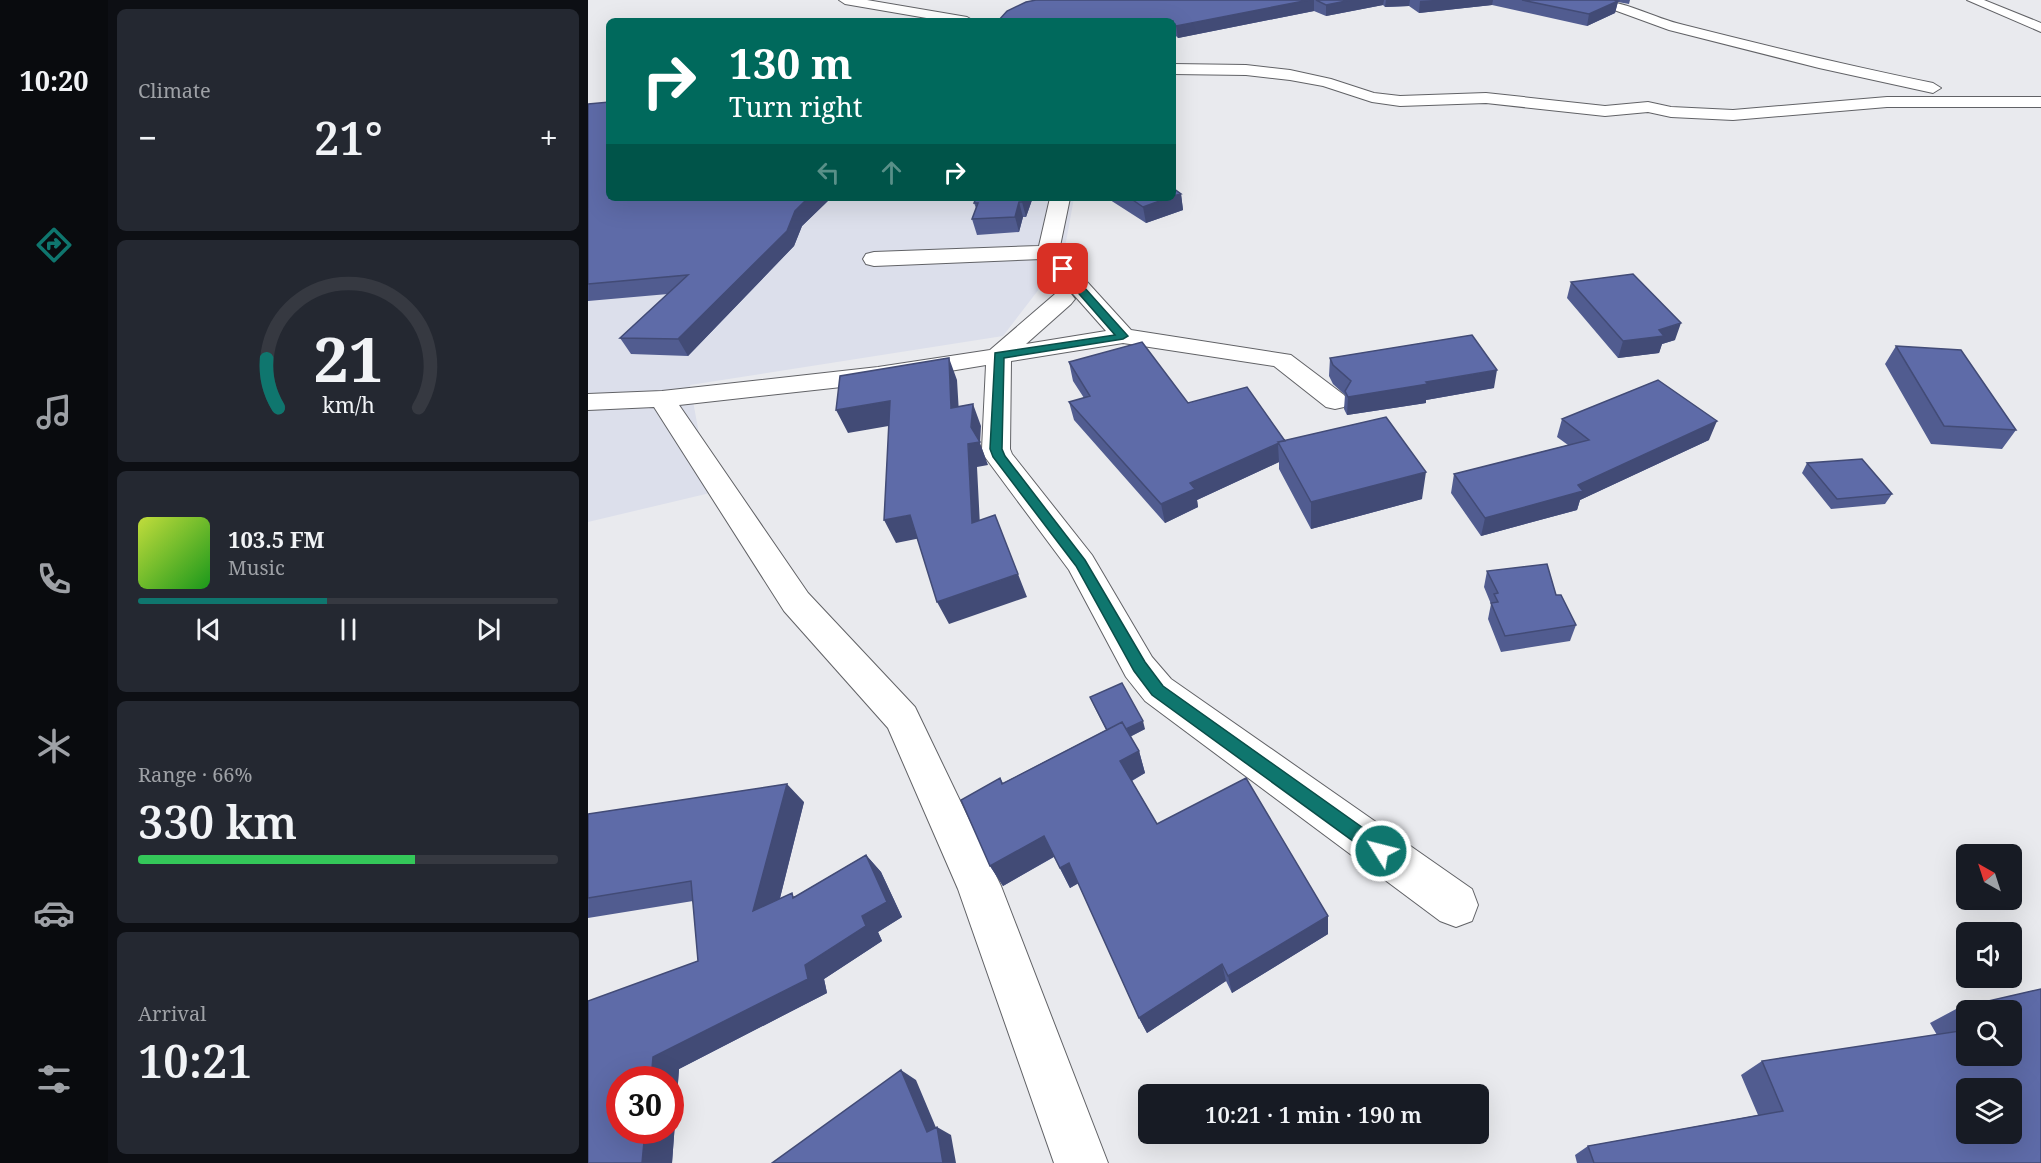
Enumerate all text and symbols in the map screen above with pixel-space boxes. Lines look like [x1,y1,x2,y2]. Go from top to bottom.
text: 130 m [729,34,853,91]
icon: right [630,42,708,120]
text: 10:20 [19,62,89,99]
text: Climate [138,77,211,104]
text: Turn right [729,88,862,125]
text: 21° [314,107,383,168]
text: − [138,115,157,160]
text: + [540,115,558,160]
icon: left [812,156,845,189]
icon: ahead [875,156,908,189]
icon: right [938,156,971,189]
icon: directions [33,224,75,266]
pin [1037,243,1088,294]
icon: arrive [1046,252,1079,285]
text: 21 [313,315,383,400]
text: km/h [322,390,375,419]
icon: music [33,391,75,433]
text: 103.5 FM [228,524,325,554]
text: Music [228,554,285,581]
icon: phone [33,558,75,600]
icon: previous [192,613,225,646]
icon: pause [332,613,365,646]
icon: next [472,613,505,646]
icon: climate [33,725,75,767]
text: Range · 66% [138,761,252,788]
text: 330 km [138,791,297,852]
position arrow [1349,819,1413,883]
north arrow [1956,844,2022,910]
map controls [1956,844,2022,1144]
icon: car [33,892,75,934]
button: sound [1956,922,2022,988]
text: Arrival [138,1000,206,1027]
button: search [1956,1000,2022,1066]
text: 10:21 [138,1030,253,1091]
icon: filters [33,1058,75,1100]
speed limit sign: 30 [606,1066,684,1144]
button: layers [1956,1078,2022,1144]
text: 10:21 · 1 min · 190 m [1205,1099,1422,1129]

